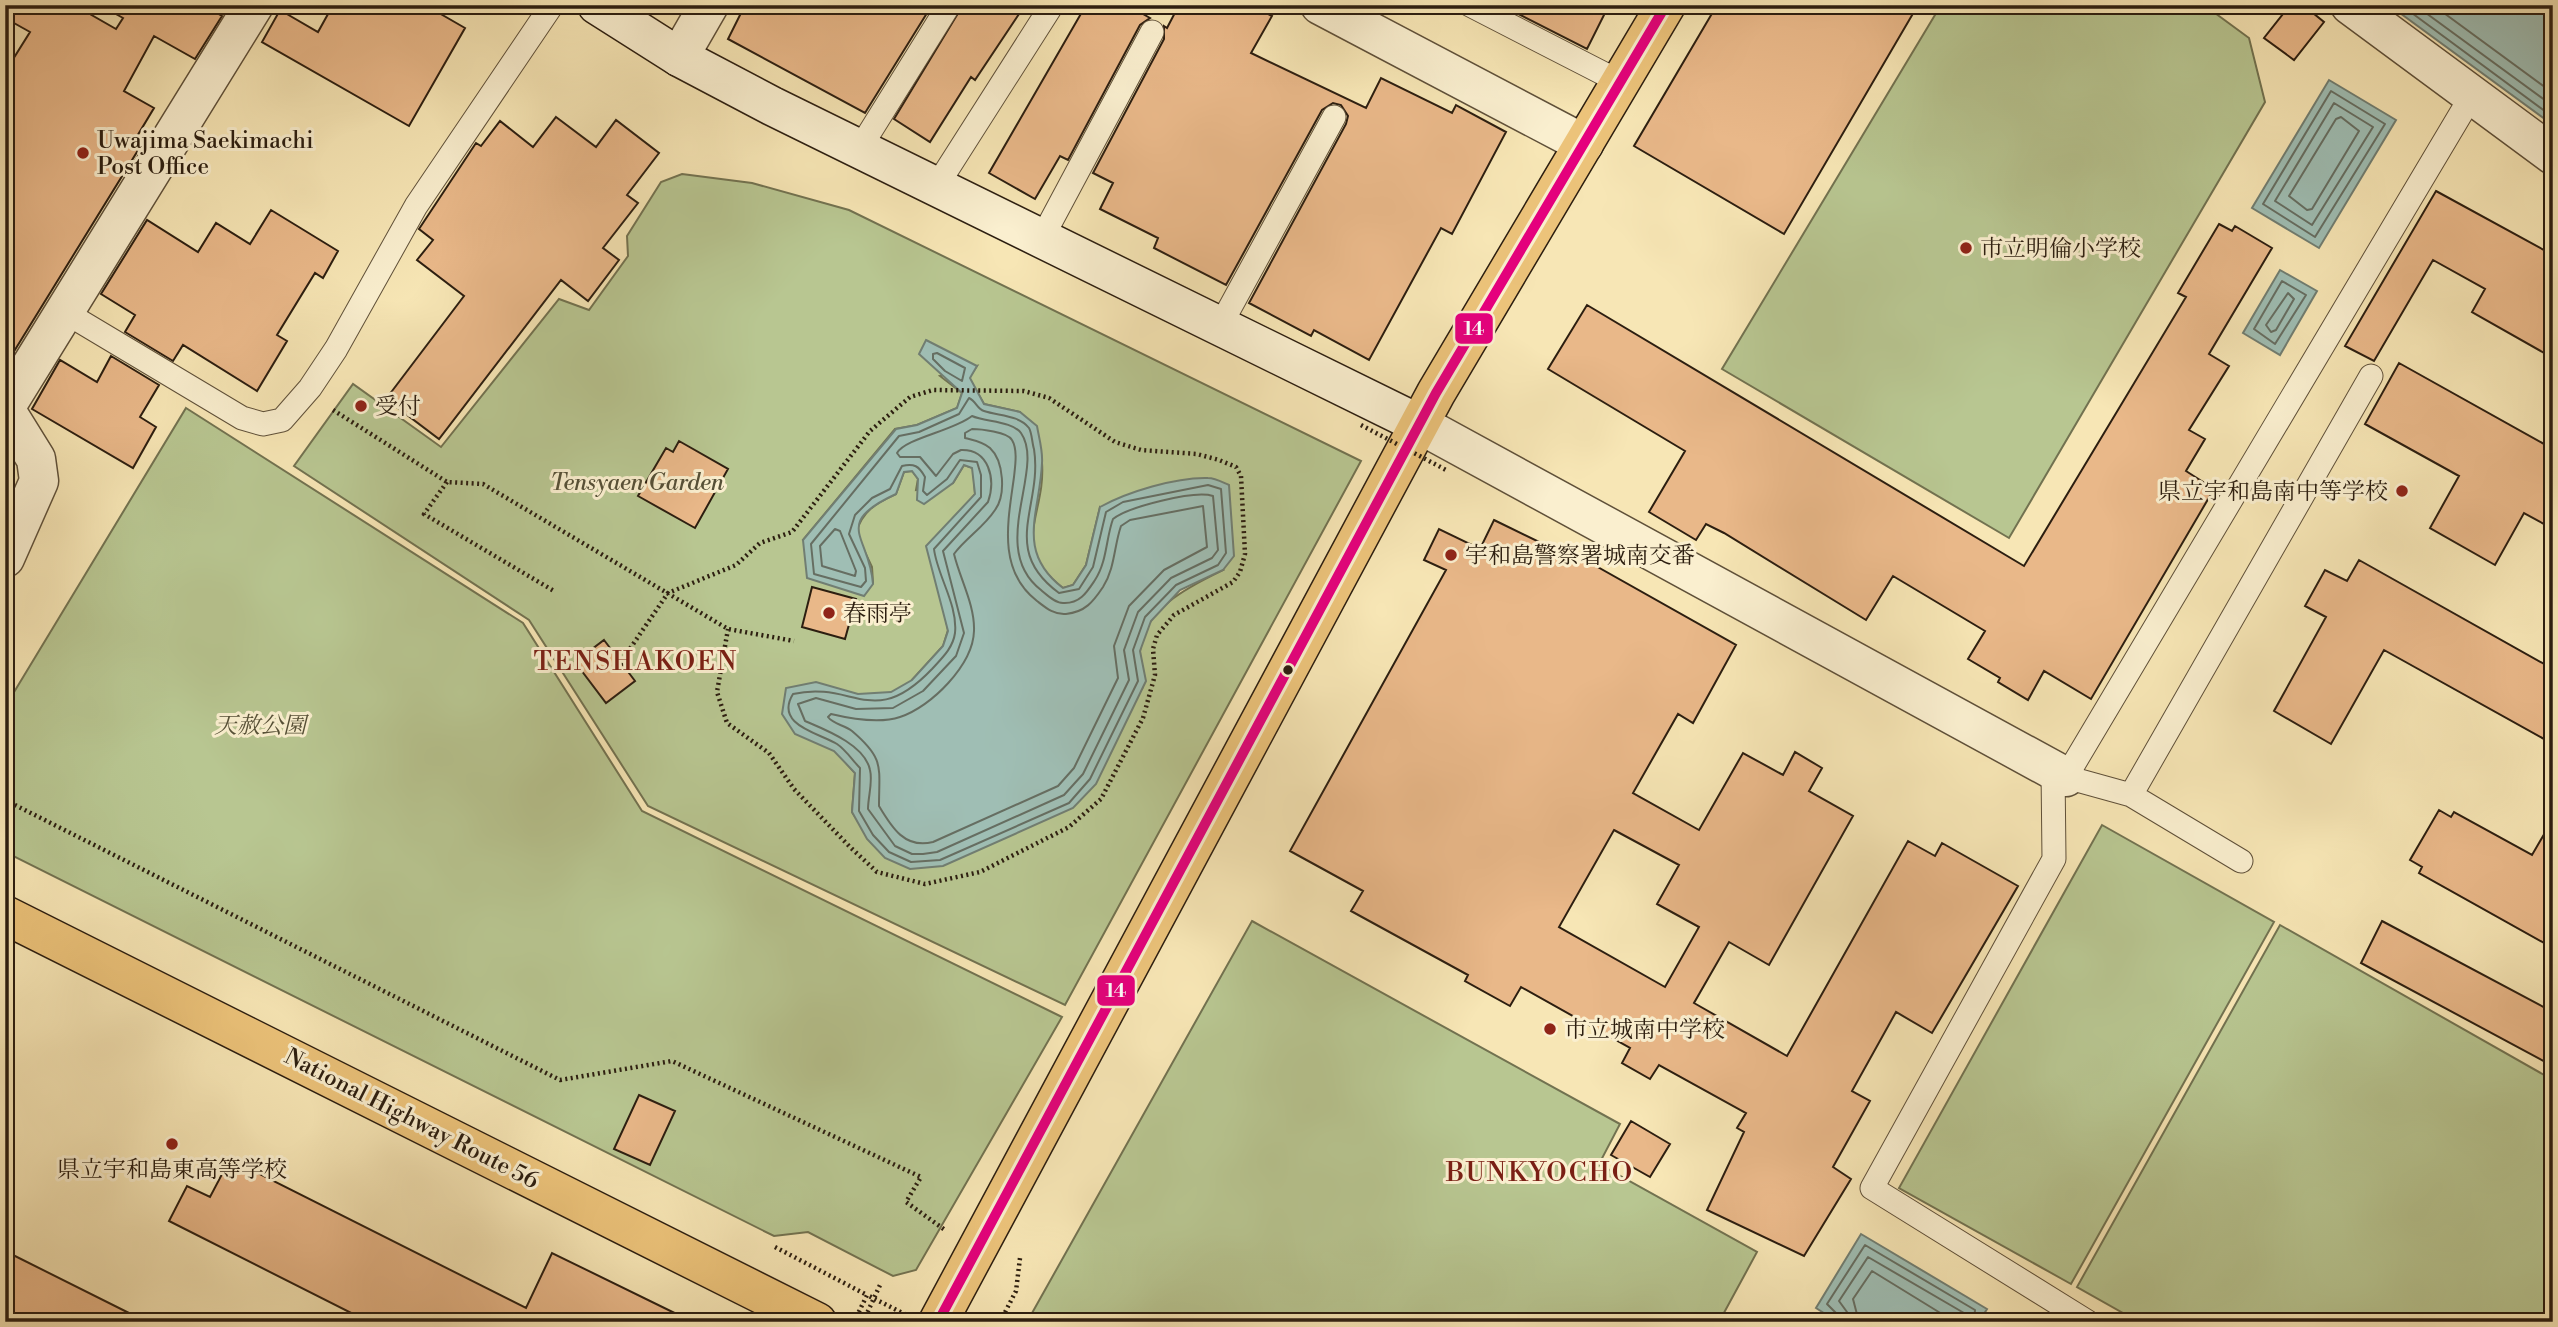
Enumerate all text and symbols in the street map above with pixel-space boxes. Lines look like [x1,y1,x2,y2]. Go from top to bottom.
place label: Uwajima Saekimachi Post Office [97,127,314,181]
marker: Uwajima Saekimachi Post Office [75,145,91,161]
place label: 市立明倫小学校 [1980,235,2141,263]
marker: 市立明倫小学校 [1958,240,1974,256]
line badge: 14 [1454,312,1494,345]
text: 14 [1463,317,1485,341]
place label: 受付 [375,393,421,421]
marker: 受付 [353,398,369,414]
park label: Tensyaen Garden [550,469,725,497]
place label: 県立宇和島南中等学校 [2158,478,2388,506]
marker: 県立宇和島南中等学校 [2394,483,2410,499]
place label: 宇和島警察署城南交番 [1465,542,1695,570]
marker: 宇和島警察署城南交番 [1443,547,1459,563]
place label: 春雨亭 [843,600,912,628]
marker: 春雨亭 [821,605,837,621]
district label: TENSHAKOEN [534,646,738,678]
unlabelled marker [1281,663,1295,677]
park label: 天赦公園 [214,712,310,740]
line badge: 14 [1096,974,1136,1007]
text: 14 [1105,979,1127,1003]
place label: 市立城南中学校 [1564,1016,1725,1044]
marker: 市立城南中学校 [1542,1021,1558,1037]
street label: National Highway Route 56 [280,1043,543,1195]
marker: 県立宇和島東高等学校 [164,1136,180,1152]
place label: 県立宇和島東高等学校 [57,1156,287,1184]
district label: BUNKYOCHO [1445,1157,1634,1189]

